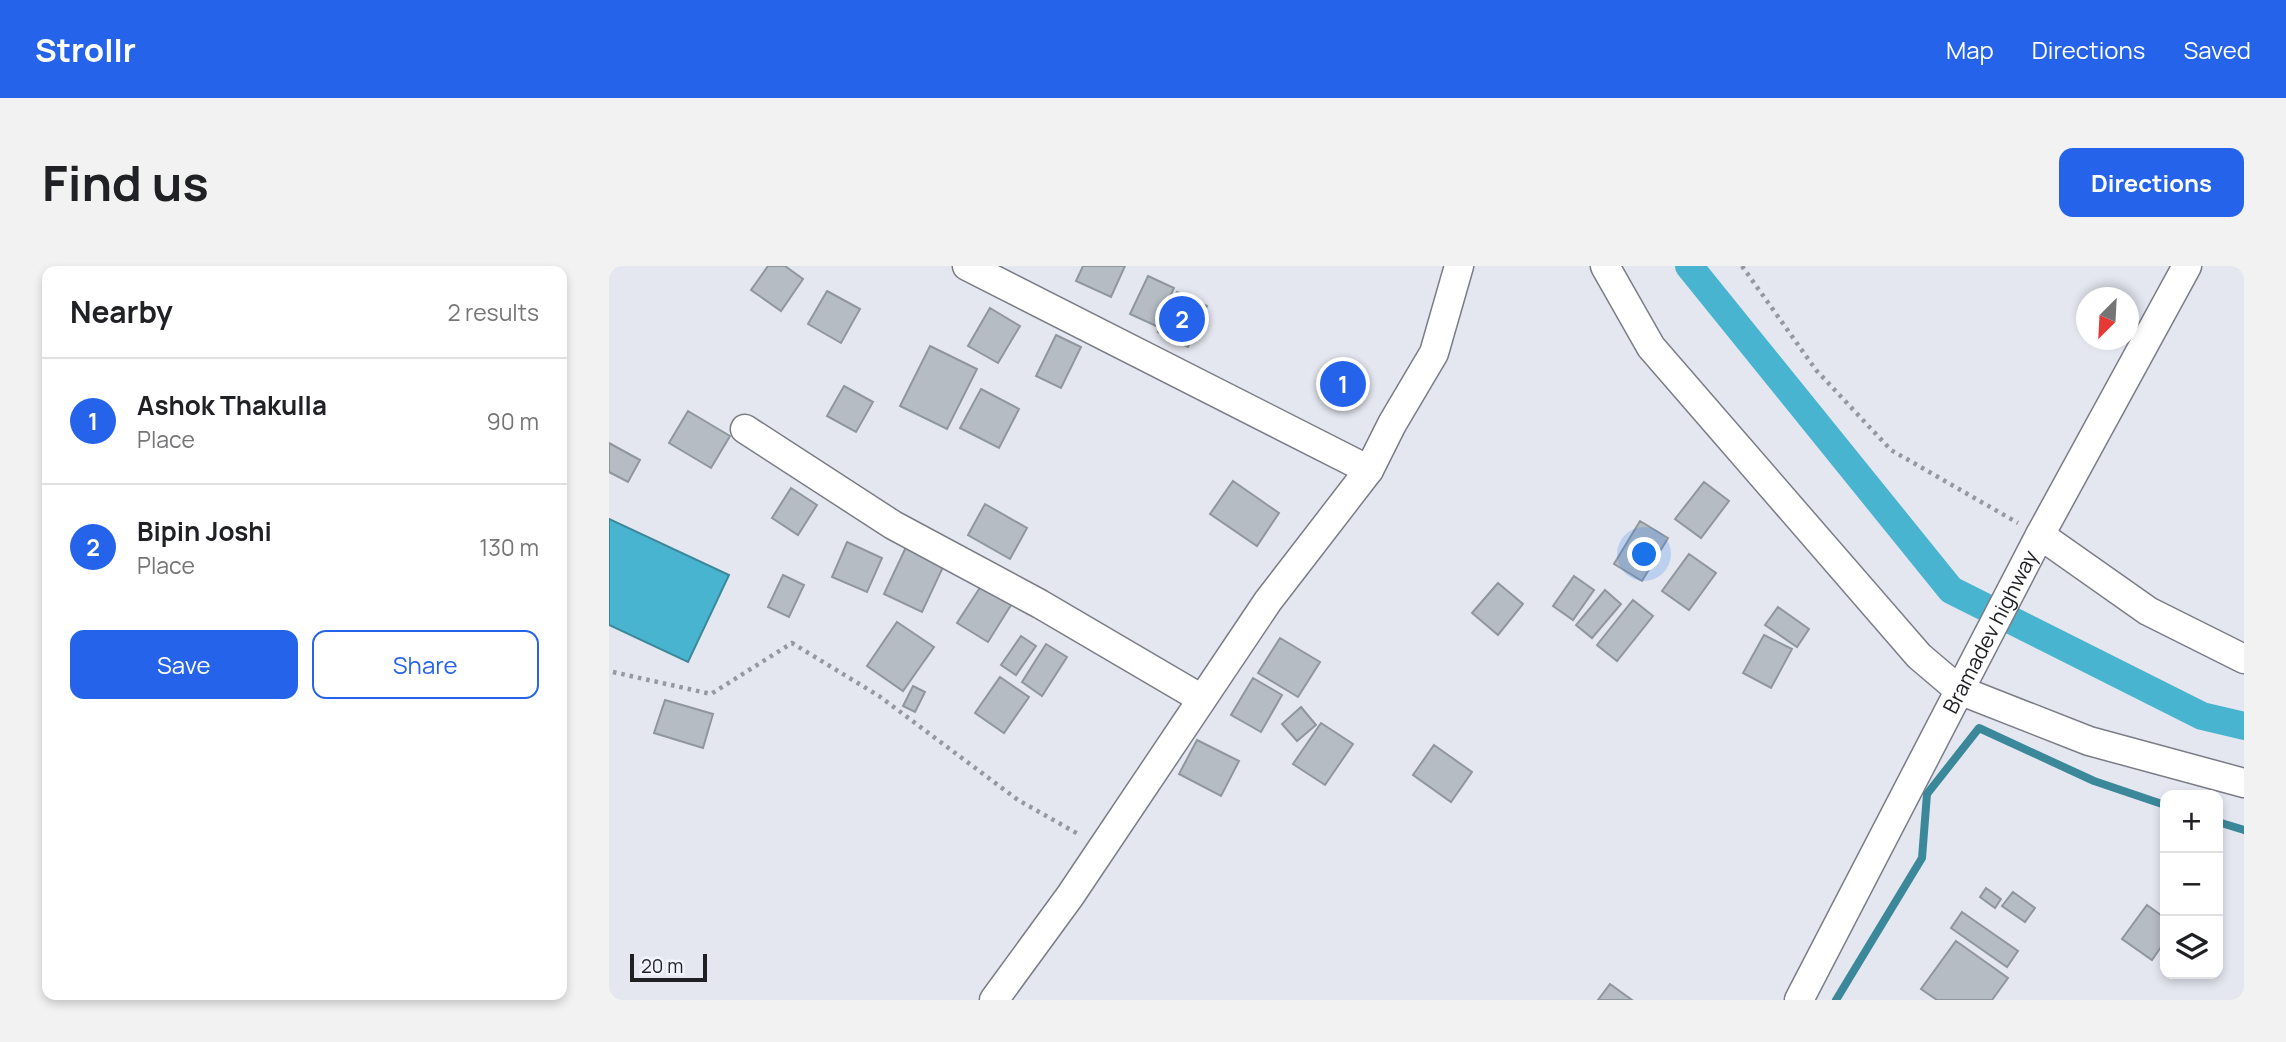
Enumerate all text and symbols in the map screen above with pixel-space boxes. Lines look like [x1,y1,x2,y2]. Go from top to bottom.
text: Strollr [35,27,136,72]
text: Map [1946,33,1994,66]
text: Directions [2032,33,2145,66]
text: Saved [2183,33,2251,66]
button: Directions [2059,148,2244,217]
text: Find us [42,149,209,216]
north arrow [2076,287,2139,350]
text: Nearby [70,291,173,332]
pin: 2 [1159,293,1205,345]
text: 2 results [447,296,539,328]
pin: 1 [1320,358,1366,410]
text: Ashok Thakulla [137,387,327,423]
text: 1 [88,405,98,437]
text: 90 m [487,405,539,437]
text: Place [137,423,195,455]
text: Bipin Joshi [137,513,272,549]
text: 2 [86,531,100,563]
text: 130 m [479,531,539,563]
your location [1627,537,1661,571]
street label: Bramadev highway [1936,545,2044,718]
text: Place [137,549,195,581]
button: Save [70,630,298,699]
button: Share [312,630,539,699]
map controls [2160,790,2223,979]
button: + [2160,790,2223,853]
button: − [2160,853,2223,916]
button: layers [2160,916,2223,979]
scale bar [630,951,707,983]
text: 20 m [641,953,683,979]

